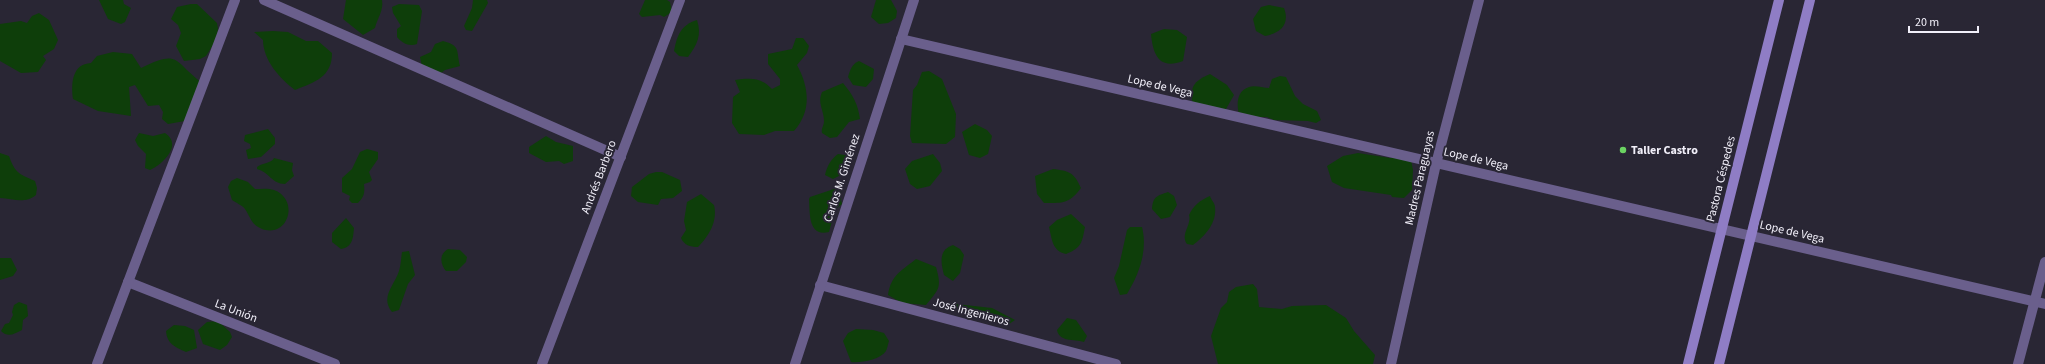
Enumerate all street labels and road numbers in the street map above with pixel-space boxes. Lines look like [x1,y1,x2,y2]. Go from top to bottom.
street label: Lope de Vega [1126,70,1194,102]
street label: Madres Paraguayas [1401,129,1439,227]
street label: Carlos M. Giménez [820,132,864,224]
street label: Pastora Céspedes [1702,134,1740,224]
street label: Andrés Barbero [577,138,621,216]
street label: Lope de Vega [1442,143,1510,175]
street label: Lope de Vega [1758,216,1826,248]
street label: José Ingenieros [931,294,1011,330]
street label: La Unión [212,295,260,327]

